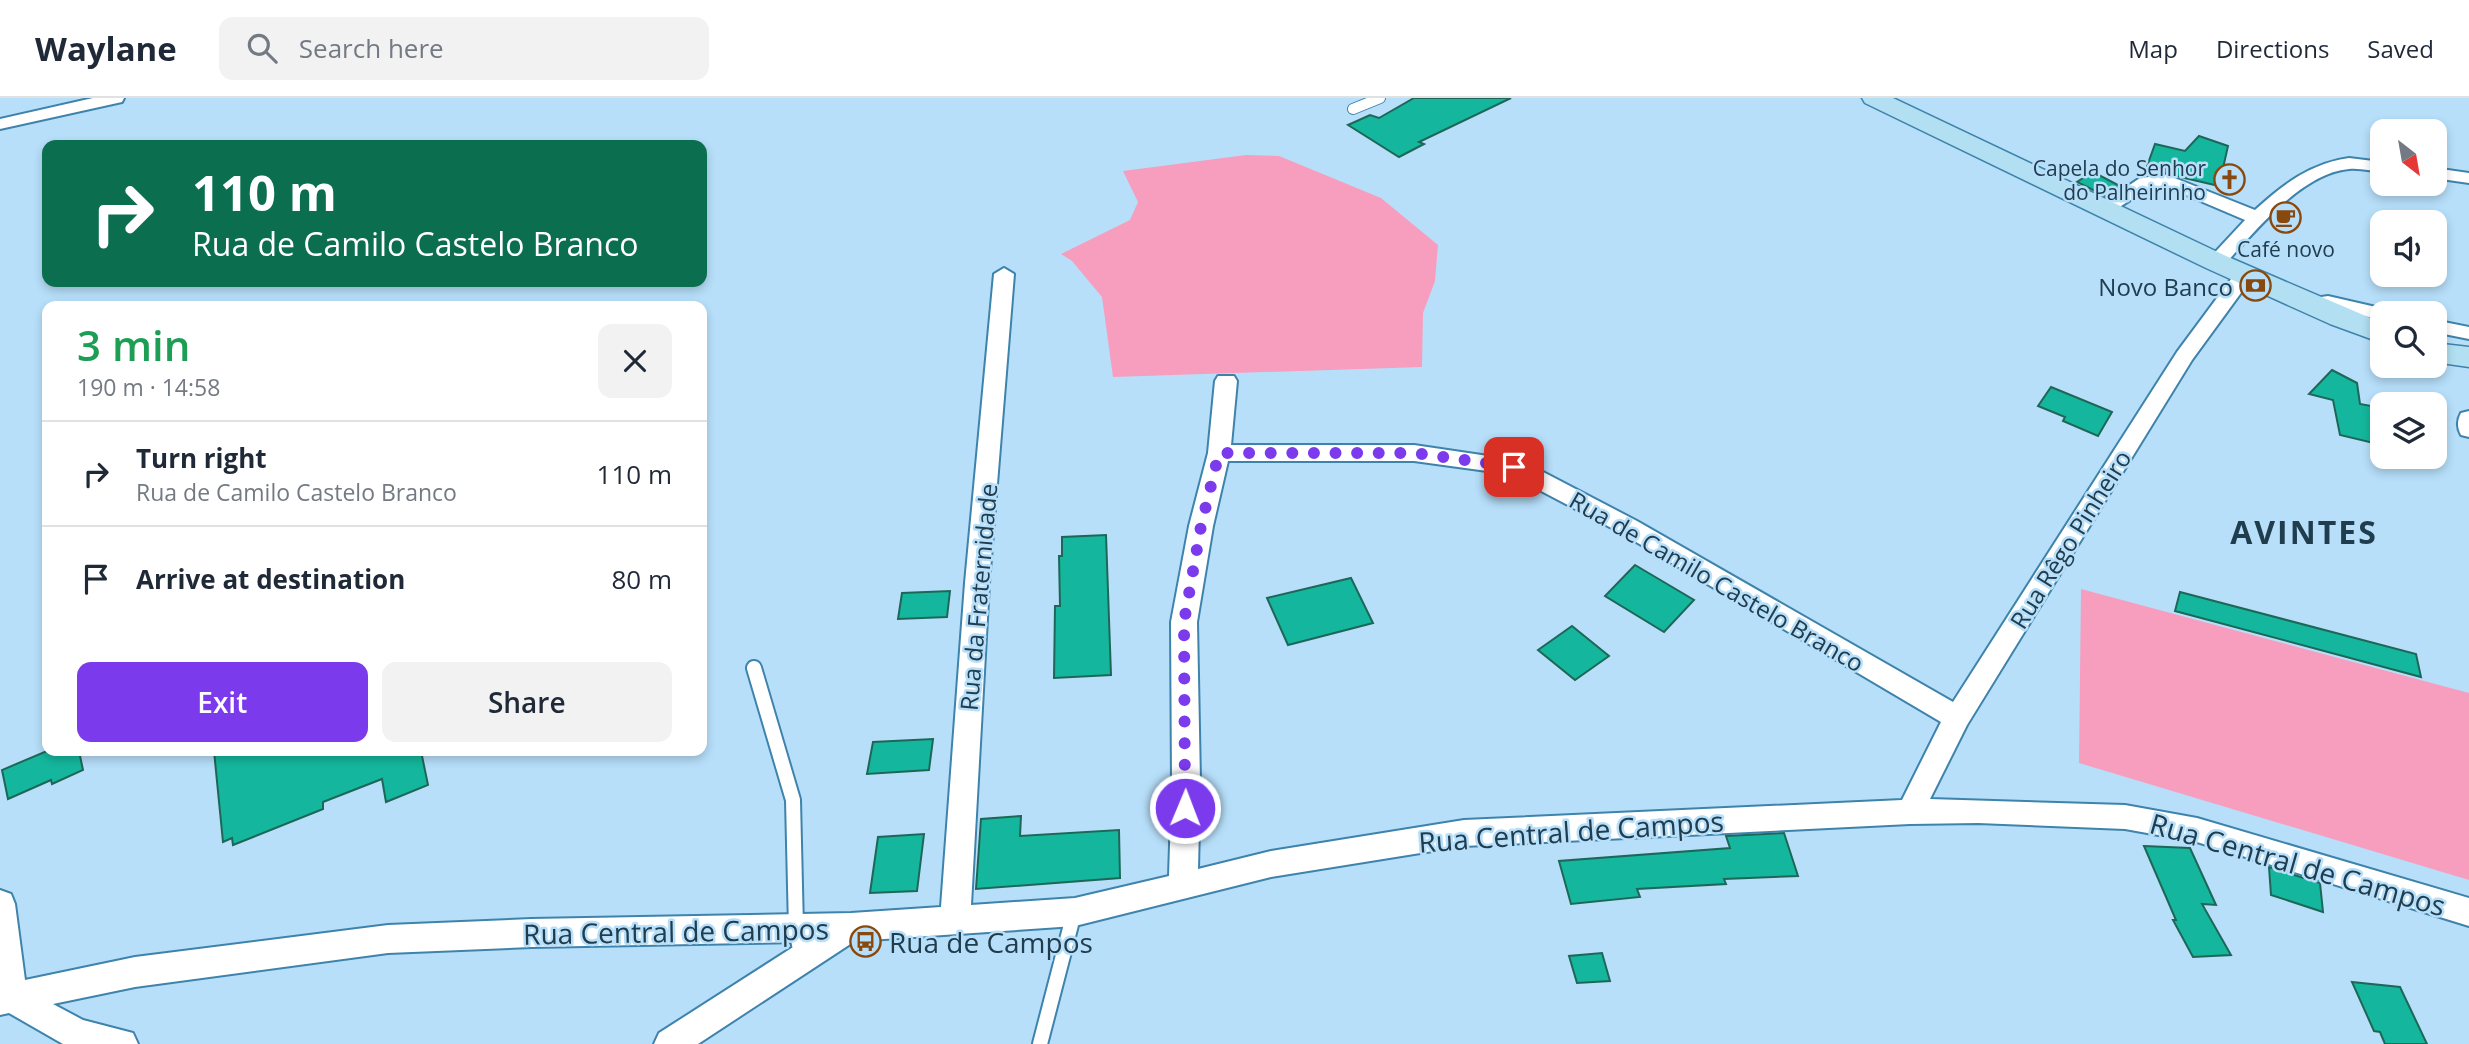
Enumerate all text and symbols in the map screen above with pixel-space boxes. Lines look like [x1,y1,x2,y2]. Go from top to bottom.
search box [219,17,709,80]
text: Waylane [35,26,177,71]
icon: search [243,29,281,67]
text: Search here [299,30,444,66]
text: Map [2128,32,2178,65]
text: Directions [2216,32,2329,65]
text: Saved [2367,32,2434,65]
north arrow [2370,119,2446,196]
map controls [2370,119,2447,469]
place label: Capela do Senhor do Palheirinho [2033,154,2206,206]
text: 110 m [192,159,337,225]
church icon: Capela do Senhor do Palheirinho [2212,163,2246,197]
icon: right [77,168,168,259]
cafe icon: Café novo [2269,200,2303,234]
button: sound [2370,210,2447,287]
text: Rua de Camilo Castelo Branco [192,222,639,265]
place label: Café novo [2237,235,2335,263]
bank icon: Novo Banco [2239,269,2273,303]
place label: Novo Banco [2098,270,2233,303]
button: search [2370,301,2447,378]
text: 3 min [77,316,190,373]
button: close [598,324,672,398]
text: 190 m · 14:58 [77,371,220,403]
button: layers [2370,392,2447,469]
pin [1484,437,1544,497]
text: Turn right [136,440,267,476]
street label: Rua Rêgo Pinheiro [2002,443,2138,635]
icon: arrive [1495,448,1533,486]
icon: right [77,455,115,493]
text: 110 m [597,456,672,492]
text: Rua de Camilo Castelo Branco [136,476,457,508]
street label: Rua da Fraternidade [952,482,1004,712]
street label: Rua de Camilo Castelo Branco [1564,483,1870,679]
district label: AVINTES [2230,510,2378,553]
icon: arrive [77,560,115,598]
text: Arrive at destination [136,561,405,597]
text: 80 m [611,561,672,597]
button: Exit [77,662,368,742]
button: Share [382,662,672,742]
position arrow [1148,771,1222,845]
street label: Rua Central de Campos [1417,801,1725,861]
street label: Rua Central de Campos [2146,804,2450,924]
street label: Rua Central de Campos [523,909,829,953]
place label: Rua de Campos [889,923,1093,961]
bus stop icon: Rua de Campos [849,925,883,959]

